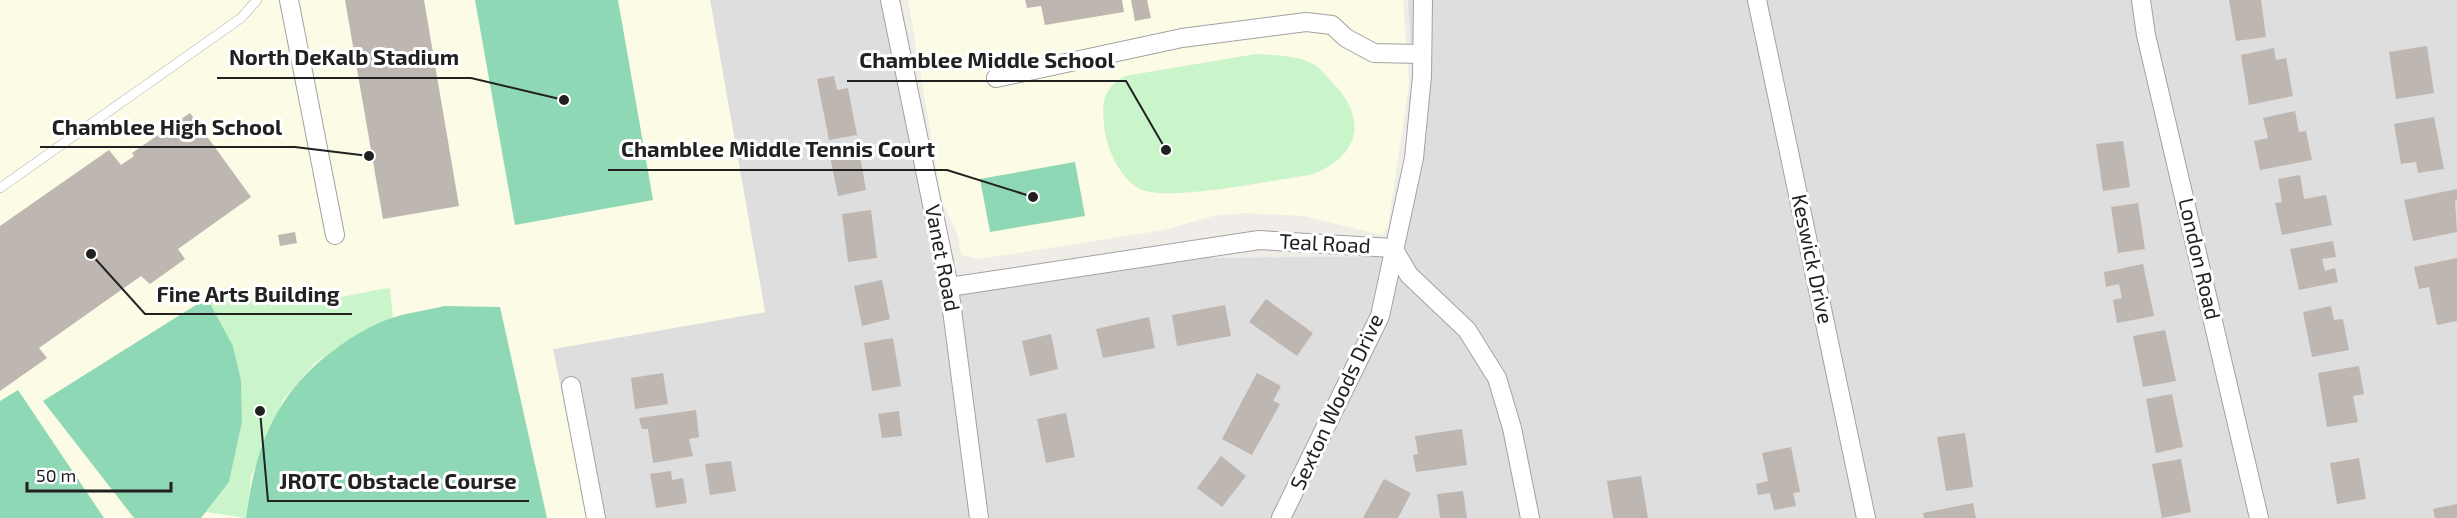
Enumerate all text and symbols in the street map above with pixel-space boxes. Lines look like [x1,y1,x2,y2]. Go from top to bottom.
callout: North DeKalb Stadium [217,38,471,78]
callout: Chamblee Middle School [847,41,1126,81]
text: North DeKalb Stadium [229,43,459,69]
text: Chamblee Middle School [859,46,1115,72]
callout: Chamblee High School [40,107,295,147]
text: Chamblee High School [52,113,283,139]
callout: Chamblee Middle Tennis Court [608,130,947,170]
text: Chamblee Middle Tennis Court [621,135,935,161]
street label: Keswick Drive [1788,192,1839,326]
street label: London Road [2174,195,2227,322]
street label: Vanet Road [921,202,966,313]
street label: Teal Road [1279,228,1371,257]
callout: Fine Arts Building [145,274,352,314]
text: Fine Arts Building [156,280,340,306]
street label: Sexton Woods Drive [1284,309,1387,493]
scale bar [27,455,171,493]
callout: JROTC Obstacle Course [268,461,529,501]
text: 50 m [36,464,76,486]
text: JROTC Obstacle Course [279,467,517,493]

